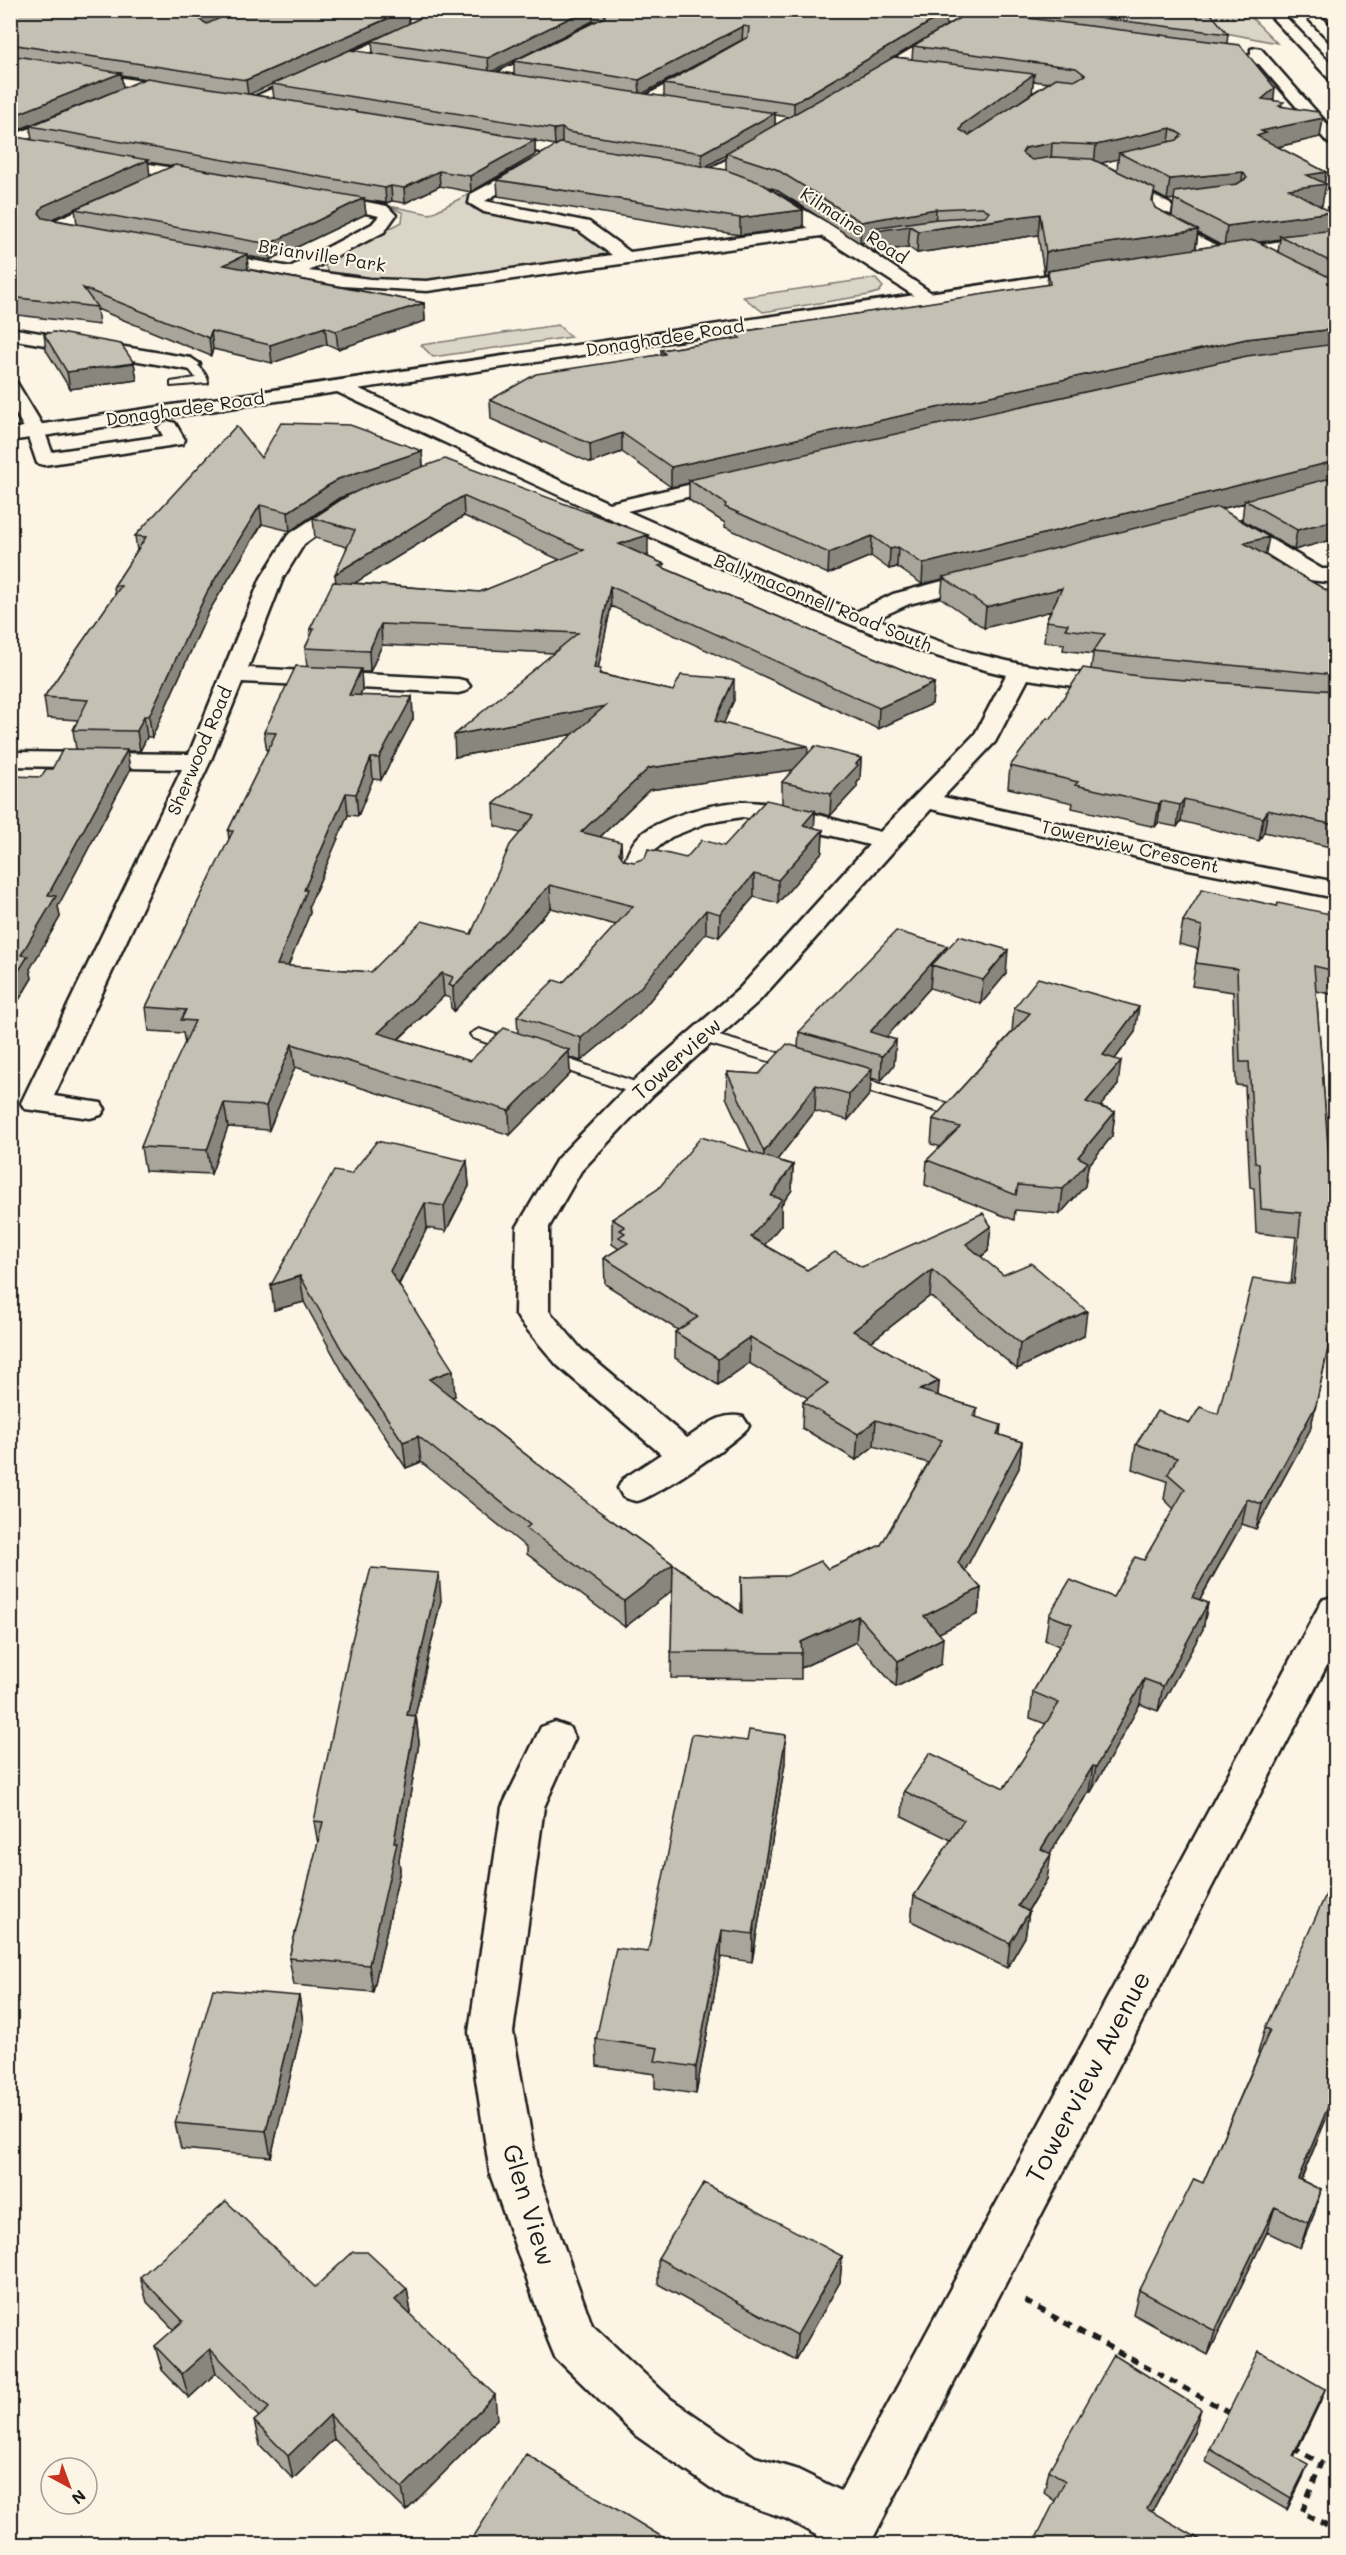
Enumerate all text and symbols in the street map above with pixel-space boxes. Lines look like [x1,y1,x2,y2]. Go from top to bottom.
street label: Kilmaine Road [796,181,913,269]
street label: Brianville Park [257,233,388,277]
street label: Donaghadee Road [584,313,746,361]
street label: Donaghadee Road [104,385,266,431]
street label: Ballymaconnell Road South [711,547,936,657]
street label: Sherwood Road [161,682,237,819]
street label: Towerview Crescent [1039,814,1222,878]
street label: Towerview [626,1011,726,1105]
street label: Towerview Avenue [1017,1965,1157,2188]
street label: Glen View [495,2140,565,2270]
north arrow [39,2456,99,2516]
text: N [68,2486,91,2510]

